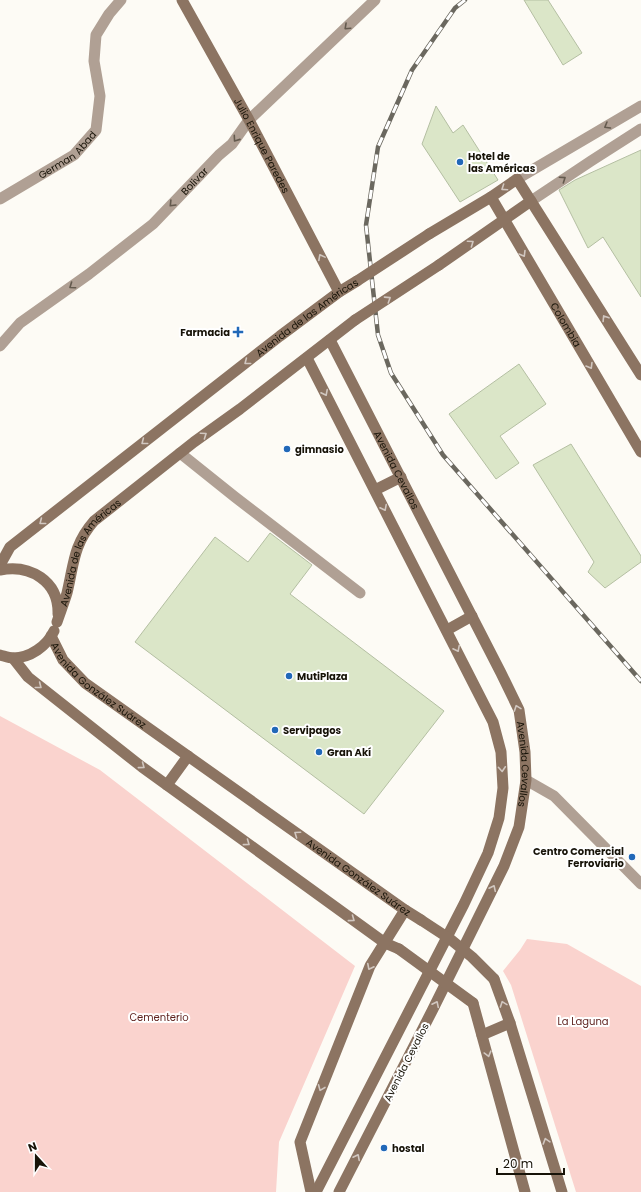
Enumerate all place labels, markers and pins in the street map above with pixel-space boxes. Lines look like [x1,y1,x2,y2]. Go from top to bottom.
place label: Hotel de las Américas [468,149,536,176]
marker: Hotel de las Américas [455,157,465,167]
place label: Farmacia [180,325,230,340]
marker: Farmacia [233,327,243,337]
place label: gimnasio [295,442,344,457]
marker: gimnasio [282,444,292,454]
place label: MutiPlaza [297,669,348,684]
marker: MutiPlaza [284,671,294,681]
place label: Servipagos [283,723,342,738]
marker: Servipagos [270,725,280,735]
place label: Gran Akí [327,745,371,760]
marker: Gran Akí [314,747,324,757]
place label: Centro Comercial Ferroviario [533,844,625,871]
marker: Centro Comercial Ferroviario [627,852,637,862]
place label: hostal [392,1141,425,1156]
marker: hostal [379,1143,389,1153]

